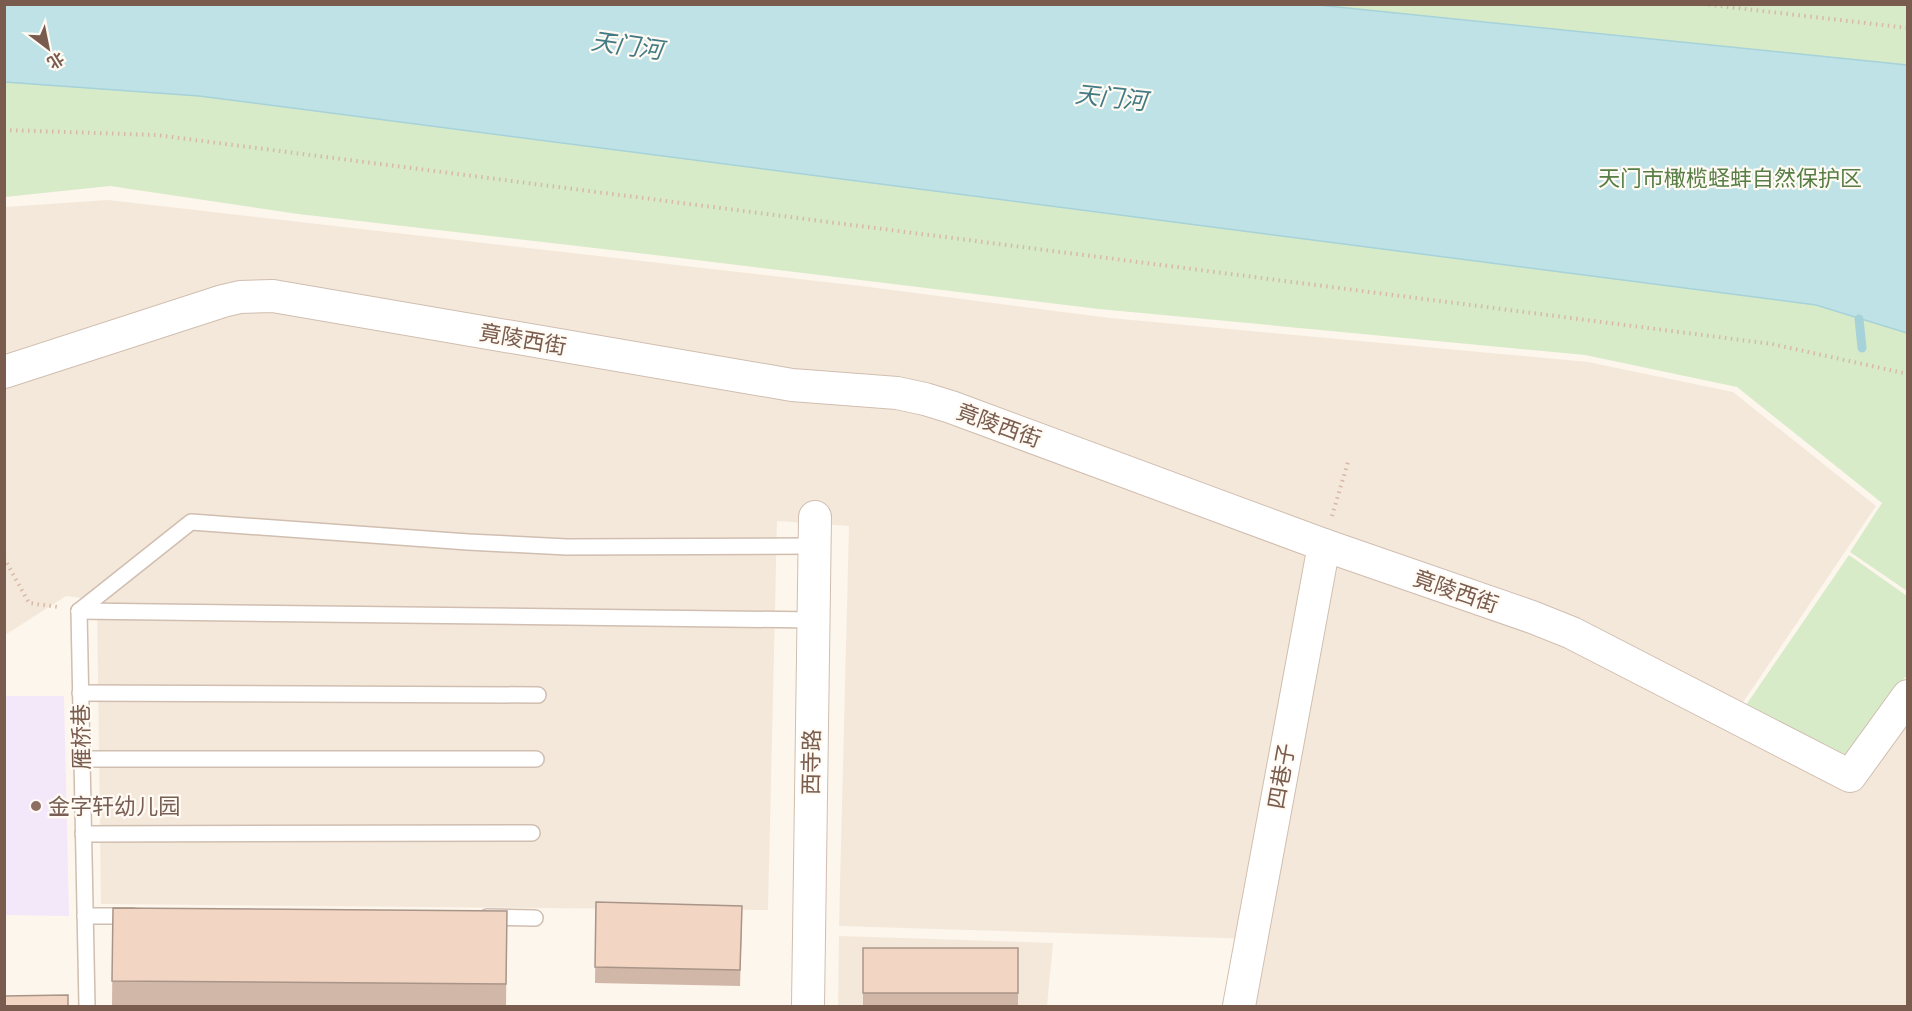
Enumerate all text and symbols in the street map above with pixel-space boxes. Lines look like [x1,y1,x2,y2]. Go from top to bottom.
north arrow [18,18,78,78]
water label: 天门河 [589,26,669,66]
text: 北 [43,47,68,73]
water label: 天门河 [1074,79,1152,117]
park label: 天门市橄榄蛏蚌自然保护区 [1598,165,1862,192]
street label: 竟陵西街 [477,319,569,360]
street label: 竟陵西街 [953,398,1045,453]
street label: 竟陵西街 [1410,564,1502,619]
street label: 雁桥巷 [67,704,96,770]
street label: 西寺路 [797,729,826,795]
street label: 四巷子 [1262,741,1301,811]
place label: 金字轩幼儿园 [48,793,180,820]
marker: 金字轩幼儿园 [29,799,43,813]

